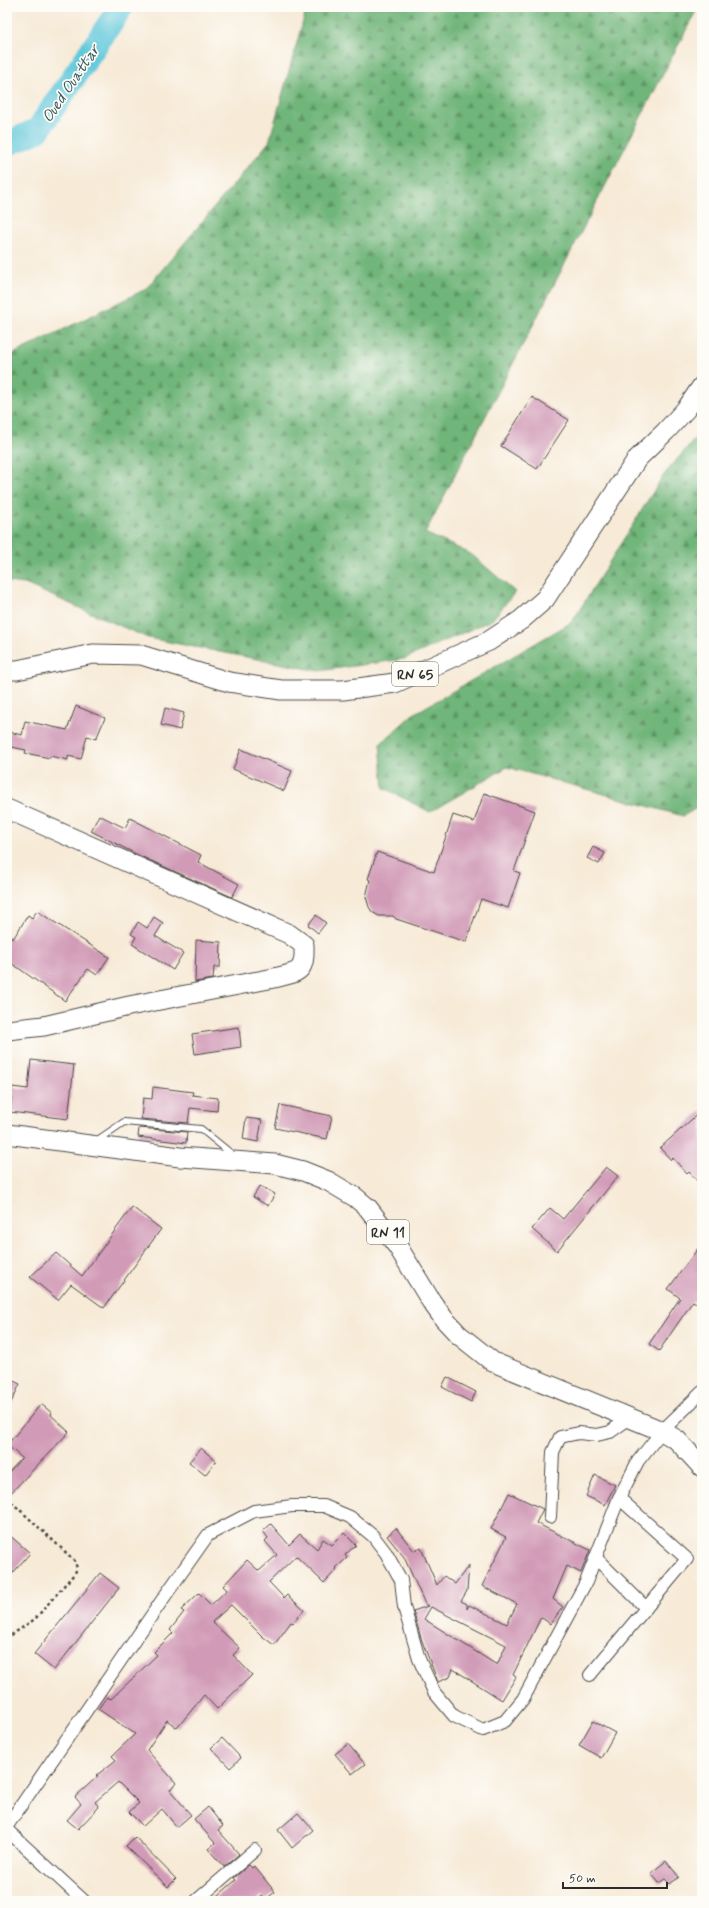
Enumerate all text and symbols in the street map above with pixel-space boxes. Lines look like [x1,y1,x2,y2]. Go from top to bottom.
water label: Oued Ouattar [37,39,106,127]
road number: RN 65 [392,662,438,686]
road number: RN 11 [367,1220,409,1244]
scale bar [563,1864,667,1890]
text: 50 m [569,1871,596,1887]

